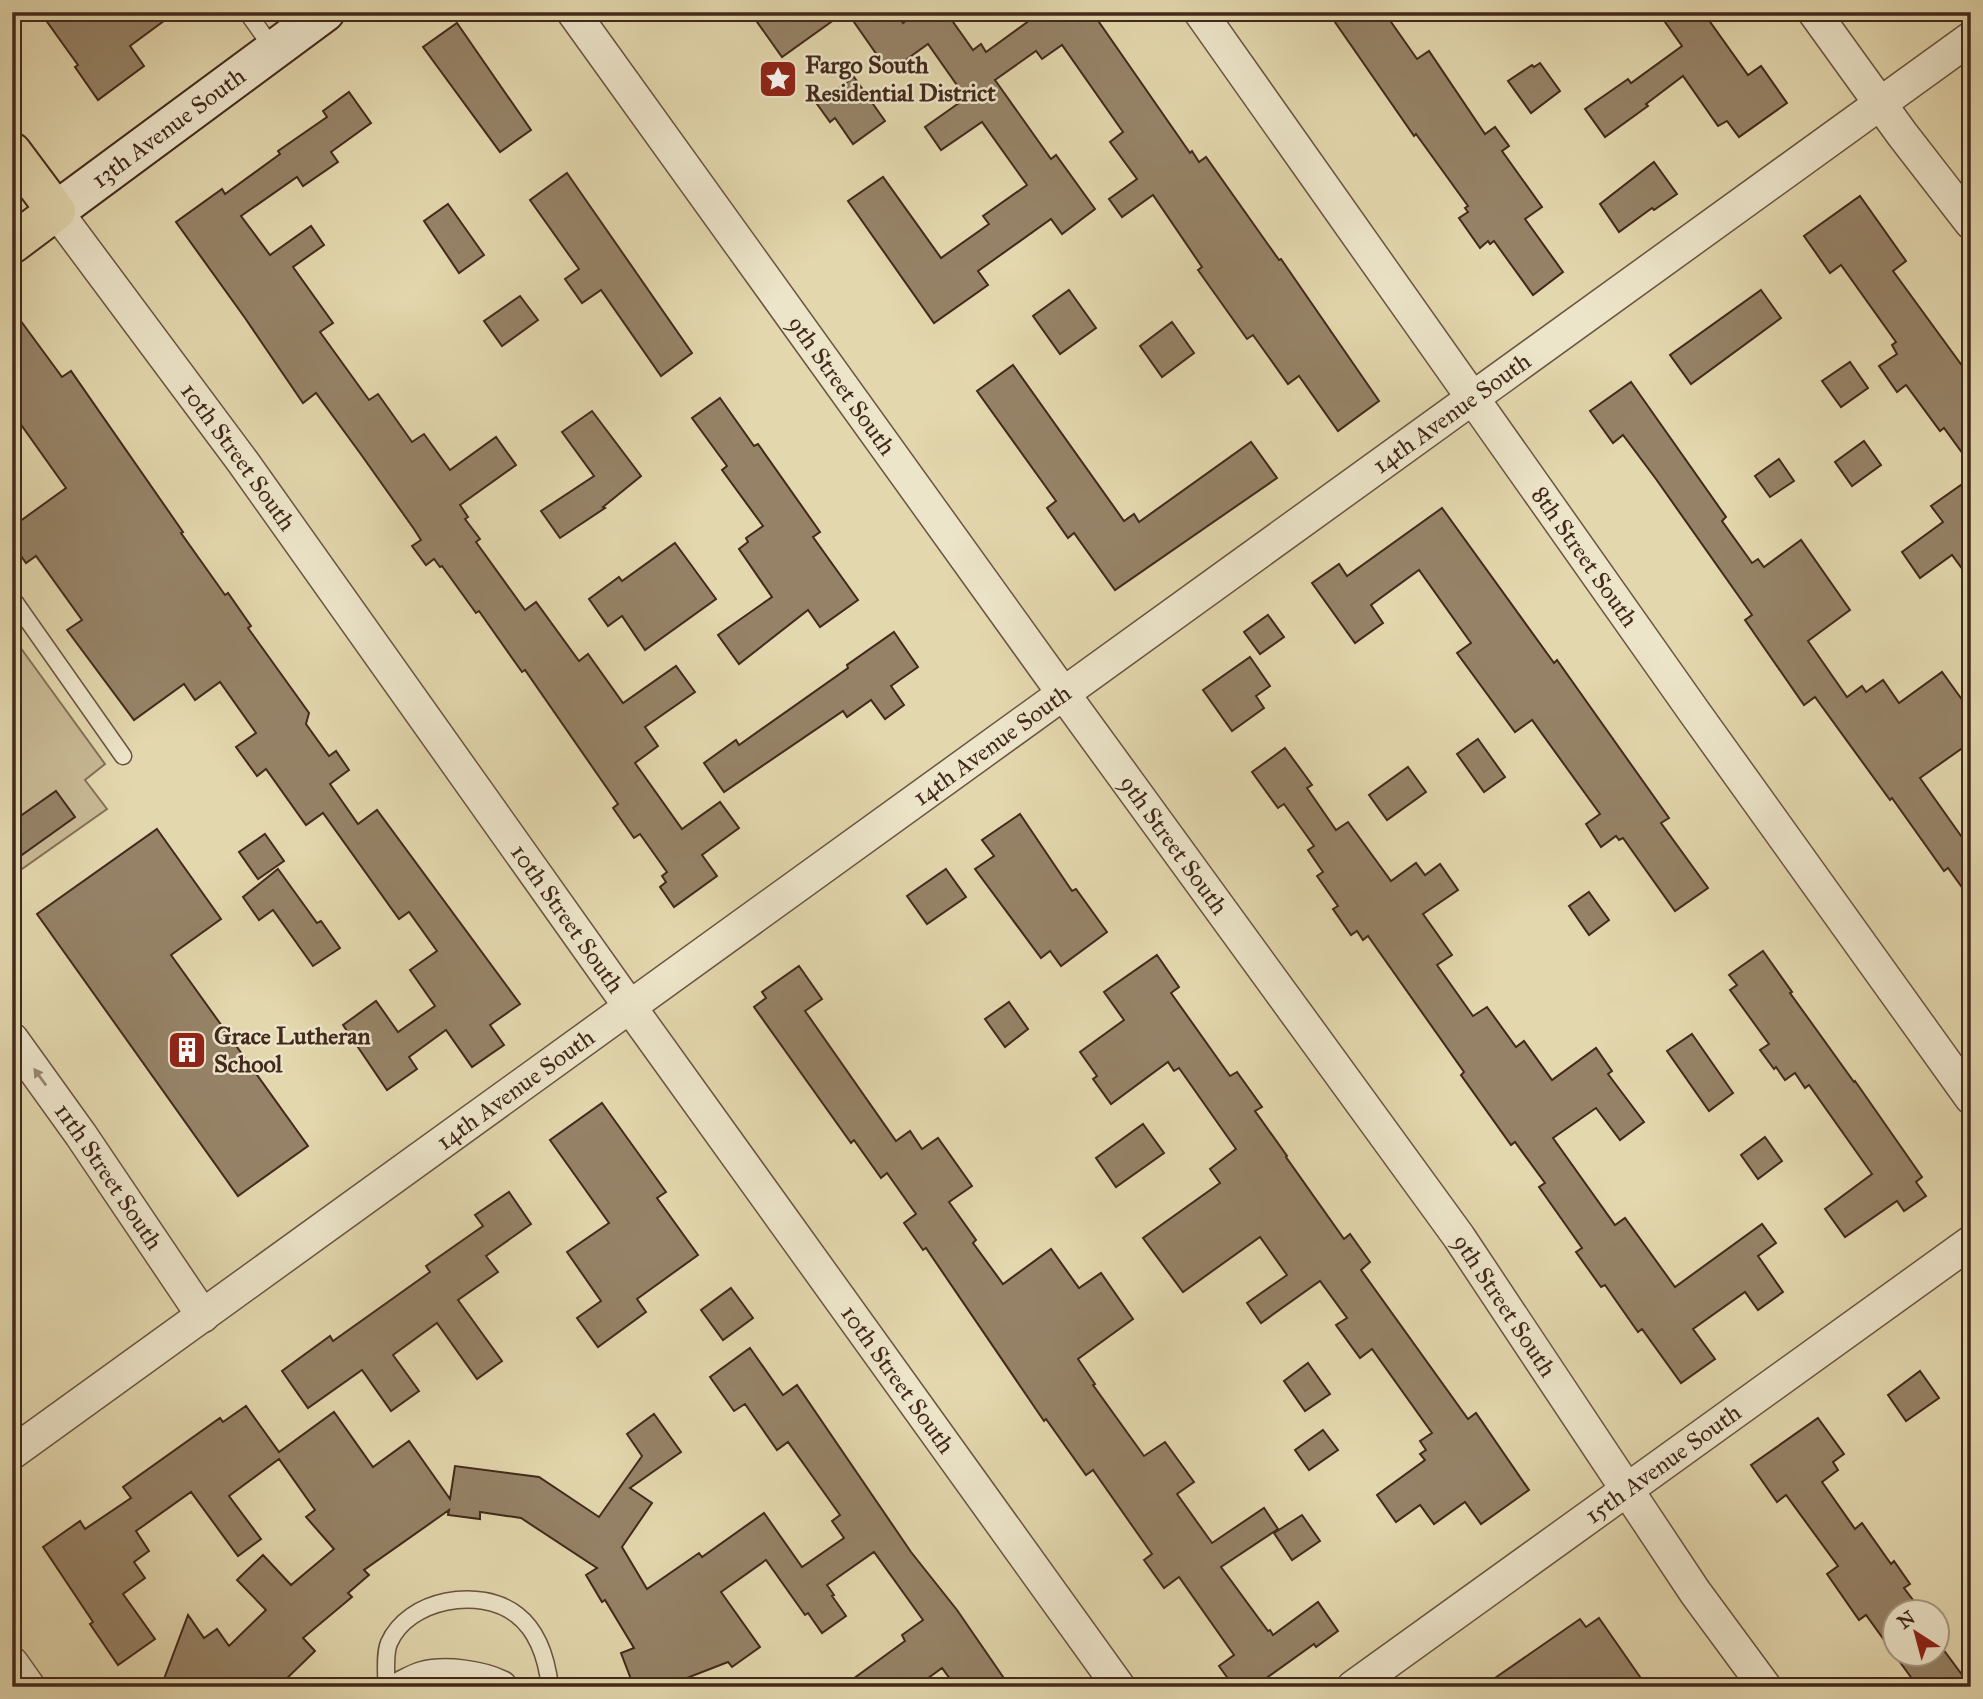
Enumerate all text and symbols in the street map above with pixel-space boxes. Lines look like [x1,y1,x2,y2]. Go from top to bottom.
place label: Fargo South Residential District [805,50,996,108]
place icon: Fargo South Residential District [757,58,799,100]
street label: 13th Avenue South [86,61,251,195]
street label: 9th Street South [781,309,902,461]
street label: 14th Avenue South [1367,346,1537,480]
street label: 10th Street South [174,377,302,537]
street label: 8th Street South [1525,481,1645,633]
street label: 14th Avenue South [907,678,1077,812]
street label: 9th Street South [1113,769,1234,921]
street label: 10th Street South [504,838,630,999]
place label: Grace Lutheran School [214,1021,370,1079]
street label: 14th Avenue South [430,1022,600,1157]
building icon: Grace Lutheran School [166,1029,208,1071]
one-way arrow [33,1068,47,1087]
street label: 11th Street South [48,1097,169,1256]
street label: 9th Street South [1446,1228,1563,1383]
street label: 10th Street South [834,1299,961,1459]
street label: 15th Avenue South [1579,1397,1747,1530]
north arrow [1882,1598,1952,1668]
text: N [1893,1606,1920,1634]

